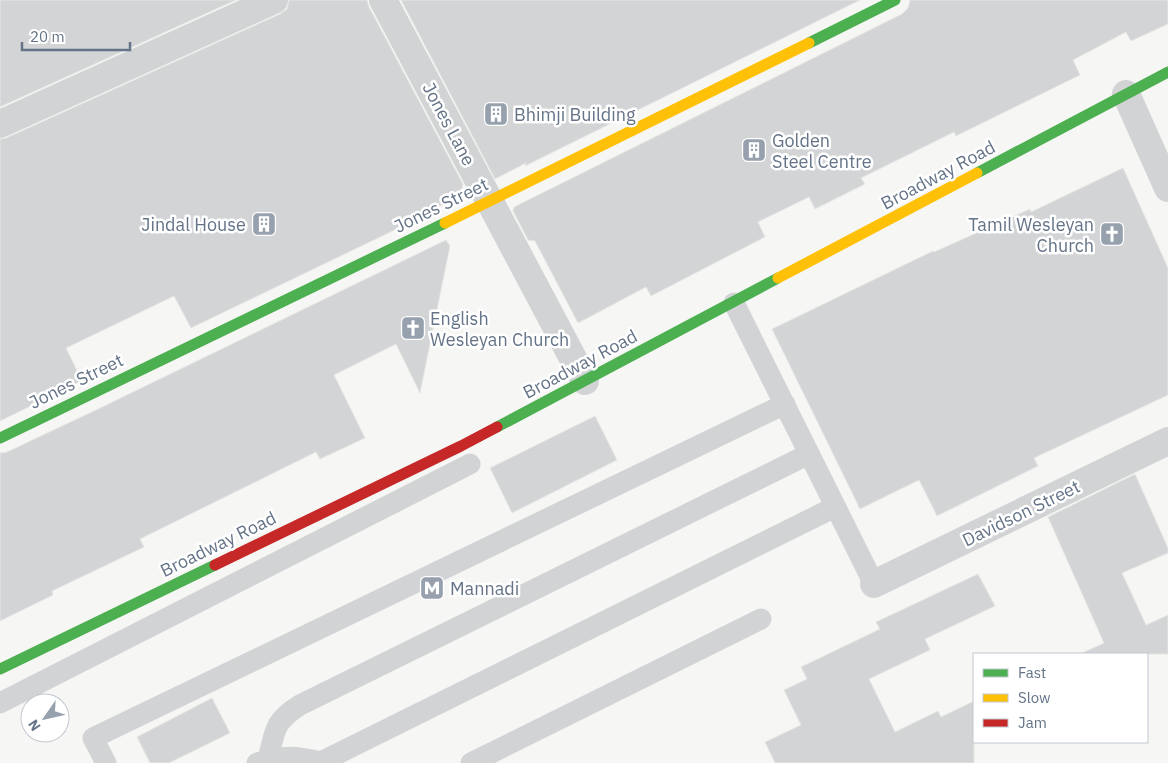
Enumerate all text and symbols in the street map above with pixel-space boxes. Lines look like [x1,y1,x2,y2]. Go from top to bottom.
scale bar [22,20,130,52]
text: 20 m [30,27,65,46]
street label: Jones Lane [417,78,481,170]
building icon: Bhimji Building [483,101,509,127]
place label: Bhimji Building [514,103,636,126]
place label: Golden Steel Centre [772,129,872,173]
street label: Broadway Road [877,135,999,215]
building icon: Golden Steel Centre [741,137,767,163]
street label: Jones Street [390,172,492,238]
building icon: Jindal House [251,211,277,237]
place label: Jindal House [141,213,246,236]
place label: Tamil Wesleyan Church [968,213,1094,257]
church icon: Tamil Wesleyan Church [1099,221,1125,247]
place label: English Wesleyan Church [430,307,569,351]
church icon: English Wesleyan Church [400,315,426,341]
street label: Broadway Road [519,324,641,404]
street label: Jones Street [25,348,127,414]
street label: Davidson Street [958,475,1084,551]
street label: Broadway Road [156,506,280,582]
metro station icon: Mannadi [419,575,445,601]
place label: Mannadi [450,577,519,600]
legend [973,653,1148,743]
text: Fast [1018,663,1046,682]
text: Slow [1018,688,1051,707]
north arrow [20,693,70,743]
text: Jam [1018,713,1047,732]
text: N [24,716,45,735]

